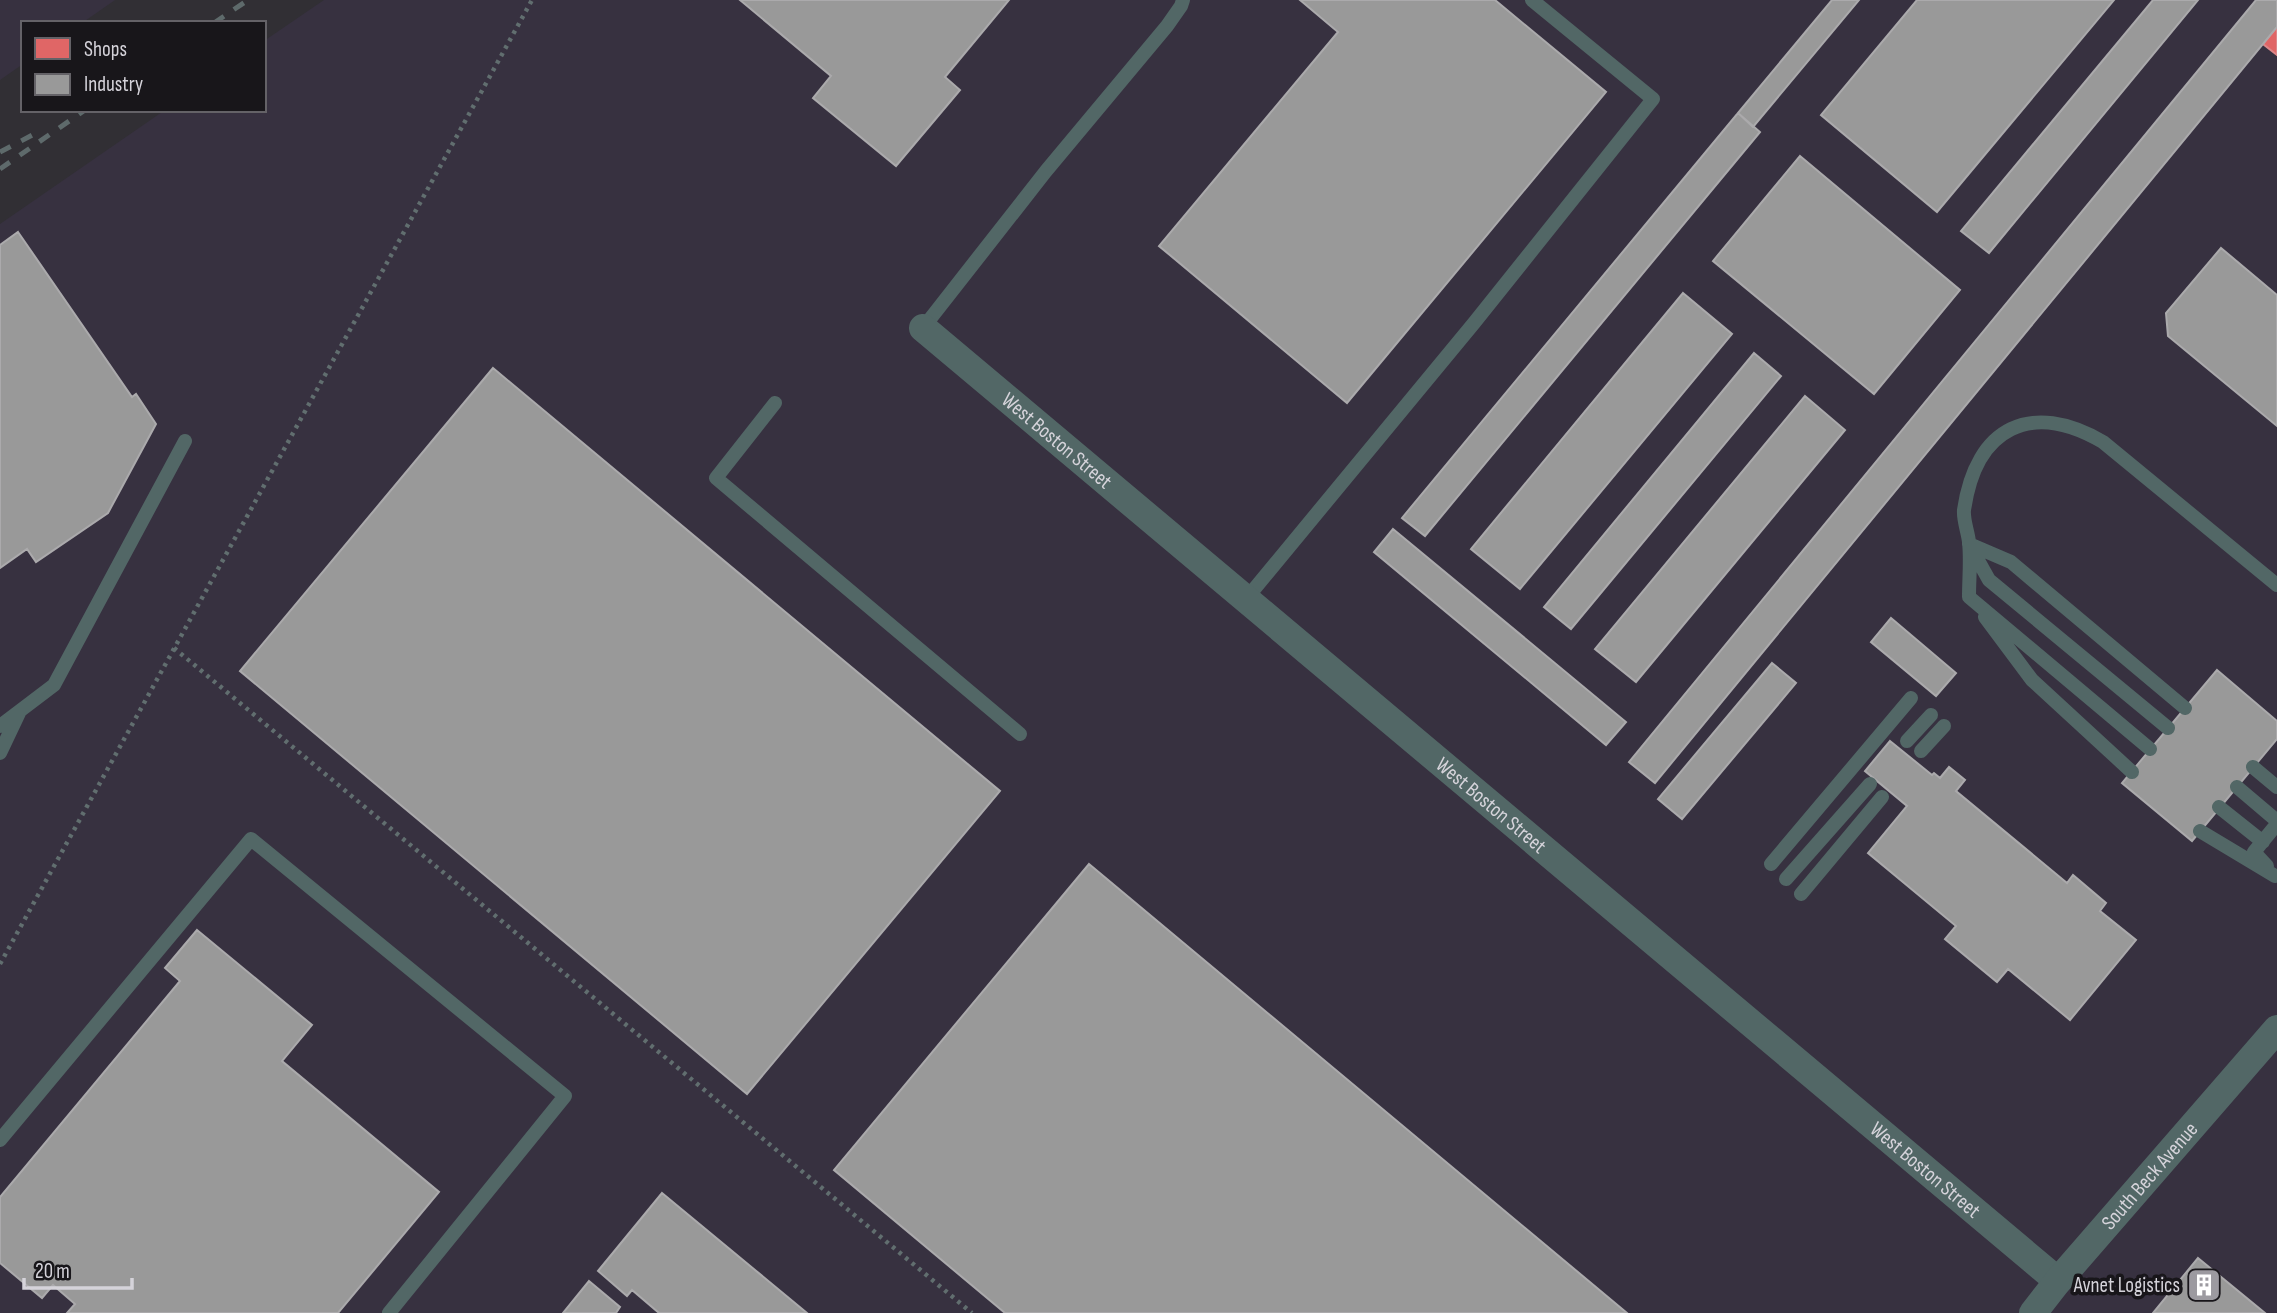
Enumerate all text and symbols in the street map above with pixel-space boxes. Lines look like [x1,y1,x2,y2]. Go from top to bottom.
legend [21,21,266,112]
text: Shops [84,37,127,62]
text: Industry [84,72,143,97]
street label: West Boston Street [997,387,1117,494]
street label: West Boston Street [1431,752,1552,859]
street label: West Boston Street [1865,1116,1986,1223]
street label: South Beck Avenue [2096,1117,2203,1235]
scale bar [24,1246,133,1290]
text: 20 m [35,1259,70,1284]
building icon: Avnet Logistics [2185,1266,2223,1304]
place label: Avnet Logistics [2073,1273,2180,1298]

